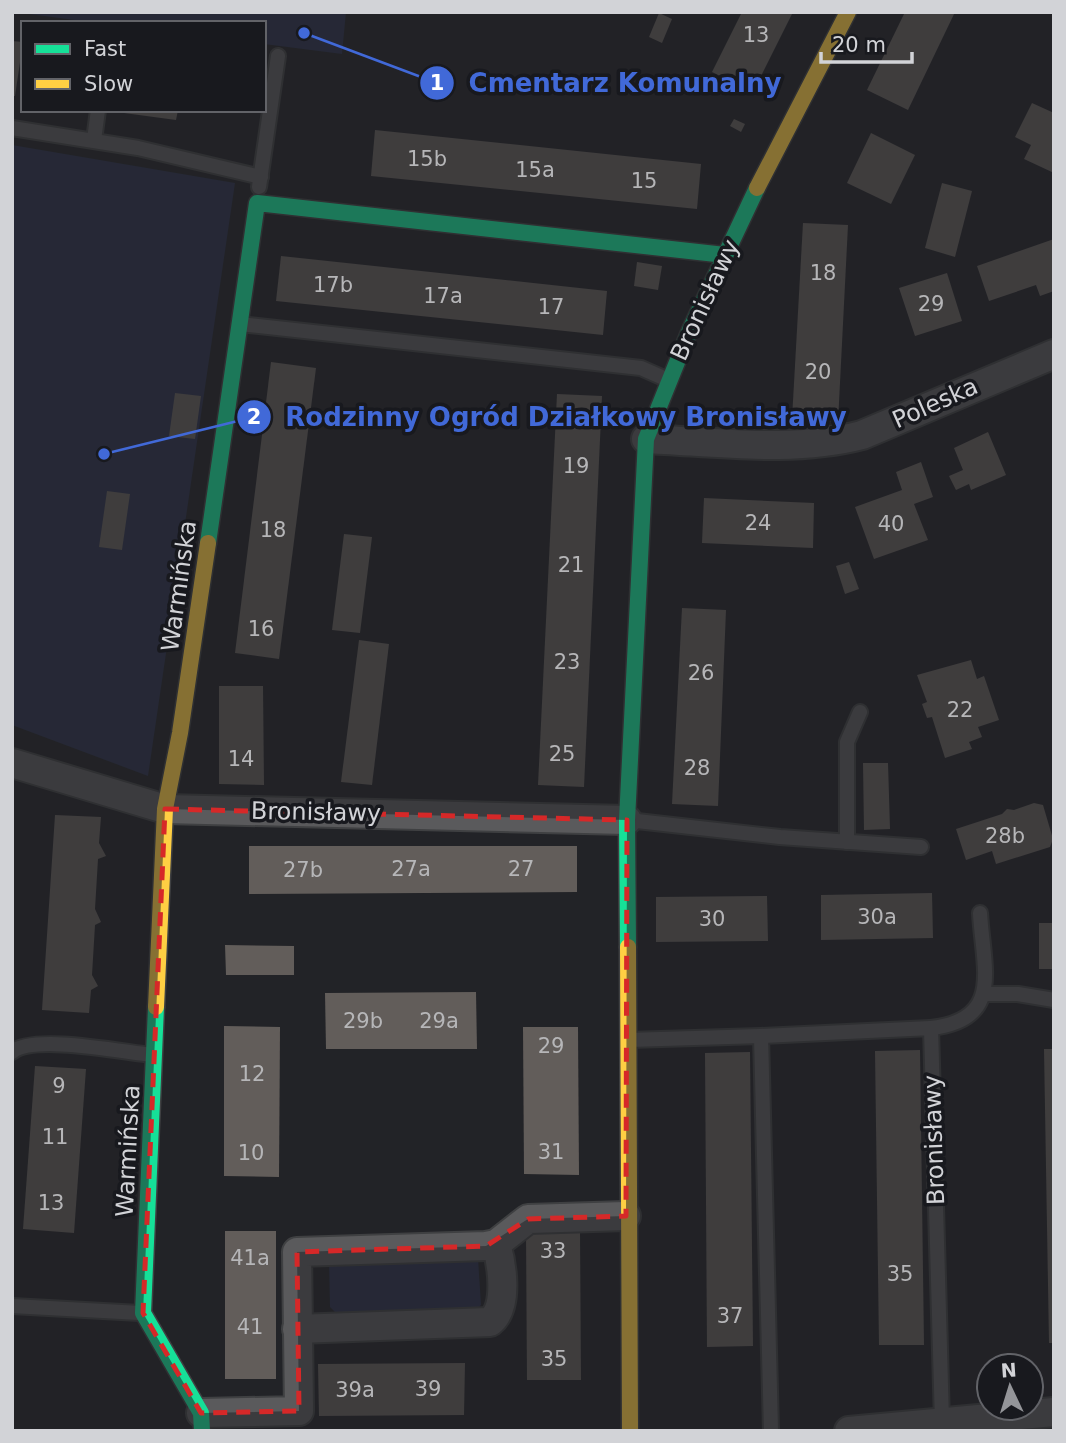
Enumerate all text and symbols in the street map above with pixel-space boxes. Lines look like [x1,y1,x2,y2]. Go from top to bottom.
legend [21,21,266,112]
scale bar [821,21,912,65]
house number: 13 [743,23,769,47]
text: 20 m [832,33,886,57]
text: Fast [84,37,126,61]
callout: Cmentarz Komunalny [420,59,796,106]
text: Cmentarz Komunalny [469,68,781,98]
text: 1 [430,71,444,95]
text: Slow [84,72,133,96]
house number: 15b [407,147,447,171]
house number: 15a [515,158,555,182]
house number: 15 [631,169,657,193]
street label: Bronisławy [665,235,745,365]
house number: 18 [810,261,836,285]
house number: 17b [313,273,353,297]
house number: 17a [423,284,463,308]
house number: 29 [918,292,944,316]
house number: 17 [538,295,564,319]
house number: 20 [805,360,831,384]
street label: Poleska [888,372,982,434]
callout: Rodzinny Ogród Działkowy Bronisławy [236,393,861,440]
text: Rodzinny Ogród Działkowy Bronisławy [285,402,847,432]
text: 2 [247,405,261,429]
house number: 19 [563,454,589,478]
house number: 24 [745,511,771,535]
house number: 40 [878,512,904,536]
house number: 18 [260,518,286,542]
street label: Warmińska [156,519,202,653]
house number: 21 [558,553,584,577]
house number: 16 [248,617,274,641]
house number: 23 [554,650,580,674]
house number: 26 [688,661,714,685]
house number: 22 [947,698,973,722]
house number: 25 [549,742,575,766]
house number: 14 [228,747,254,771]
house number: 28 [684,756,710,780]
street label: Bronisławy [251,797,381,827]
house number: 28b [985,824,1025,848]
house number: 27a [391,857,431,881]
house number: 27 [508,857,534,881]
house number: 27b [283,858,323,882]
house number: 30a [857,905,897,929]
house number: 30 [699,907,725,931]
house number: 29b [343,1009,383,1033]
house number: 29a [419,1009,459,1033]
house number: 29 [538,1034,564,1058]
house number: 12 [239,1062,265,1086]
house number: 9 [52,1074,66,1098]
street label: Bronisławy [918,1074,950,1206]
street label: Warmińska [111,1084,145,1218]
house number: 11 [42,1125,68,1149]
house number: 31 [538,1140,564,1164]
house number: 10 [238,1141,264,1165]
house number: 13 [38,1191,64,1215]
house number: 33 [540,1239,566,1263]
house number: 41a [230,1246,270,1270]
house number: 35 [887,1262,913,1286]
house number: 37 [717,1304,743,1328]
house number: 41 [237,1315,263,1339]
house number: 35 [541,1347,567,1371]
north arrow [975,1352,1045,1422]
text: N [1000,1359,1018,1382]
house number: 39 [415,1377,441,1401]
house number: 39a [335,1378,375,1402]

